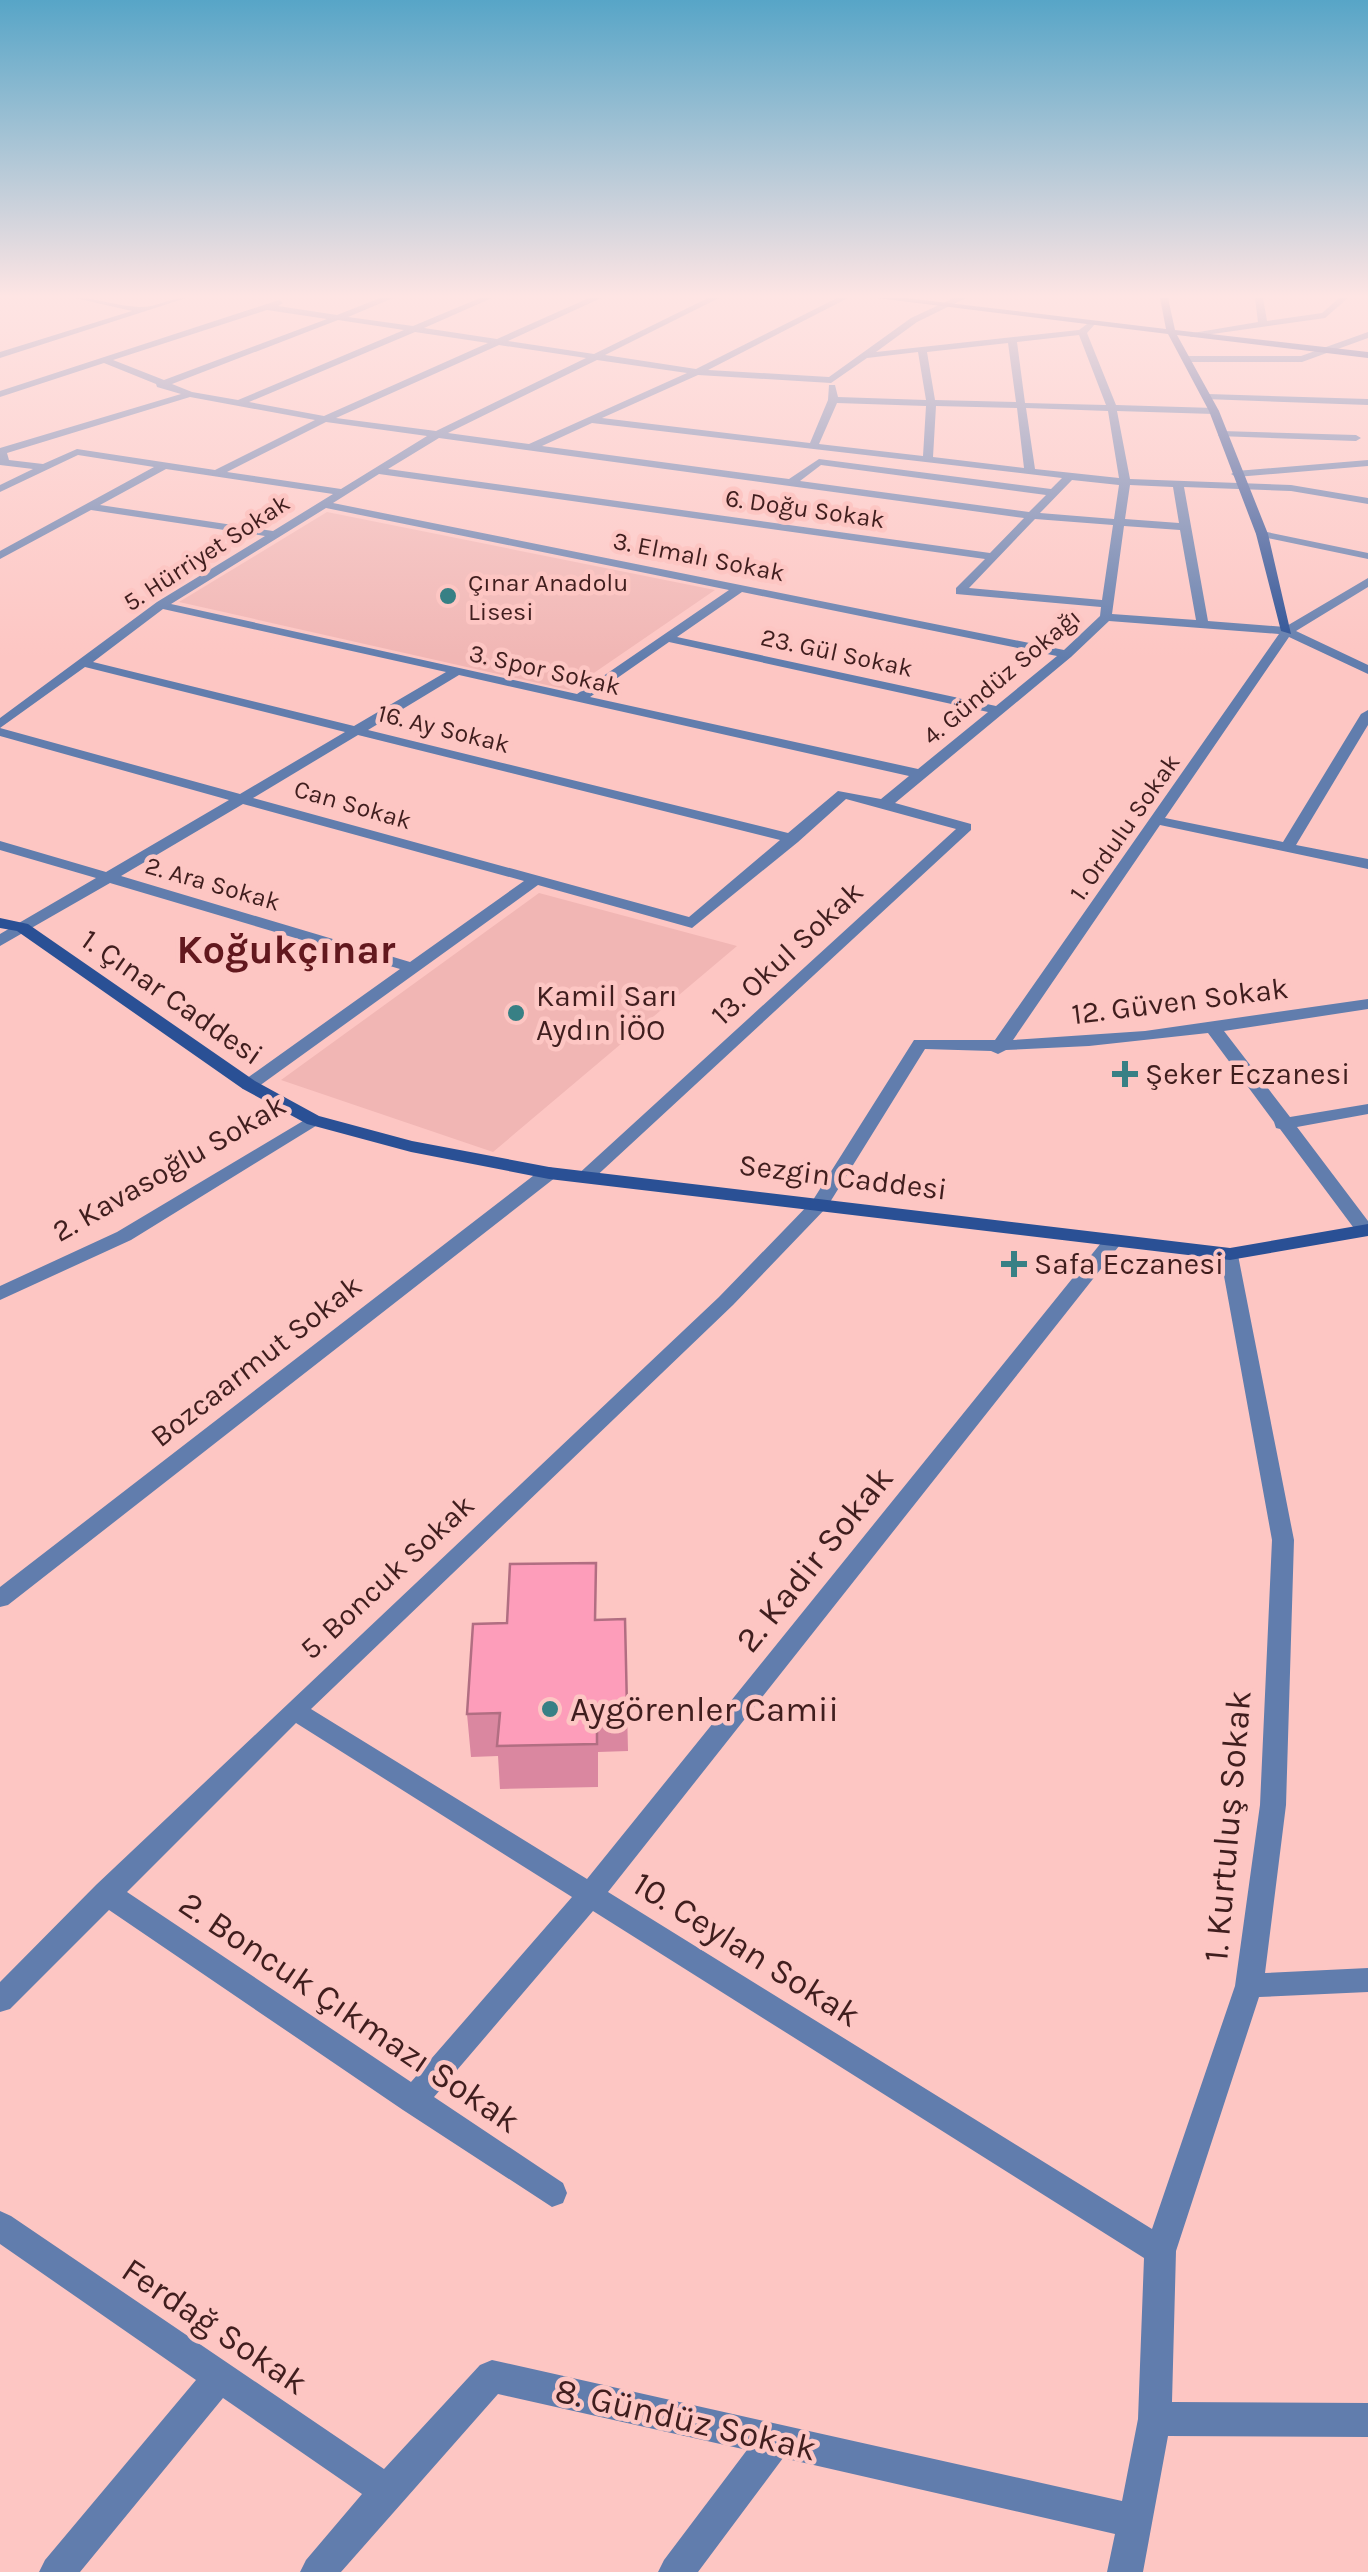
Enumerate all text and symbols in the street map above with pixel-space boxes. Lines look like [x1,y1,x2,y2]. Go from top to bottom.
street label: 6. Doğu Sokak [723,483,887,534]
street label: 5. Hürriyet Sokak [118,488,295,617]
street label: 3. Elmalı Sokak [611,526,787,587]
place label: Çınar Anadolu Lisesi [468,568,628,626]
marker: Çınar Anadolu Lisesi [437,585,459,607]
street label: 4. Gündüz Sokağı [917,602,1086,751]
street label: 23. Gül Sokak [758,622,915,683]
street label: 3. Spor Sokak [466,638,623,701]
street label: 16. Ay Sokak [375,698,513,759]
street label: 1. Ordulu Sokak [1063,748,1186,906]
street label: Can Sokak [291,774,415,835]
street label: 2. Ara Sokak [142,850,284,917]
street label: 13. Okul Sokak [703,873,871,1033]
street label: 1. Çınar Caddesi [74,921,270,1073]
district label: Koğukçınar [176,926,396,973]
street label: 12. Güven Sokak [1070,970,1290,1032]
place label: Kamil Sarı Aydın İÖO [536,978,678,1048]
marker: Kamil Sarı Aydın İÖO [505,1002,527,1024]
place label: Şeker Eczanesi [1145,1056,1350,1092]
marker: Şeker Eczanesi [1114,1063,1136,1085]
street label: 2. Kavasoğlu Sokak [46,1086,292,1250]
street label: Sezgin Caddesi [737,1146,949,1208]
place label: Safa Eczanesi [1034,1246,1224,1282]
marker: Safa Eczanesi [1003,1253,1025,1275]
street label: Bozcaarmut Sokak [143,1267,369,1455]
street label: 2. Kadir Sokak [727,1458,902,1660]
street label: 5. Boncuk Sokak [292,1487,482,1667]
place label: Aygörenler Camii [570,1689,839,1730]
street label: 1. Kurtuluş Sokak [1195,1689,1260,1963]
marker: Aygörenler Camii [539,1698,561,1720]
street label: 10. Ceylan Sokak [626,1863,868,2036]
street label: 2. Boncuk Çıkmazı Sokak [172,1883,528,2142]
street label: Ferdağ Sokak [114,2249,315,2404]
street label: 8. Gündüz Sokak [551,2370,820,2469]

